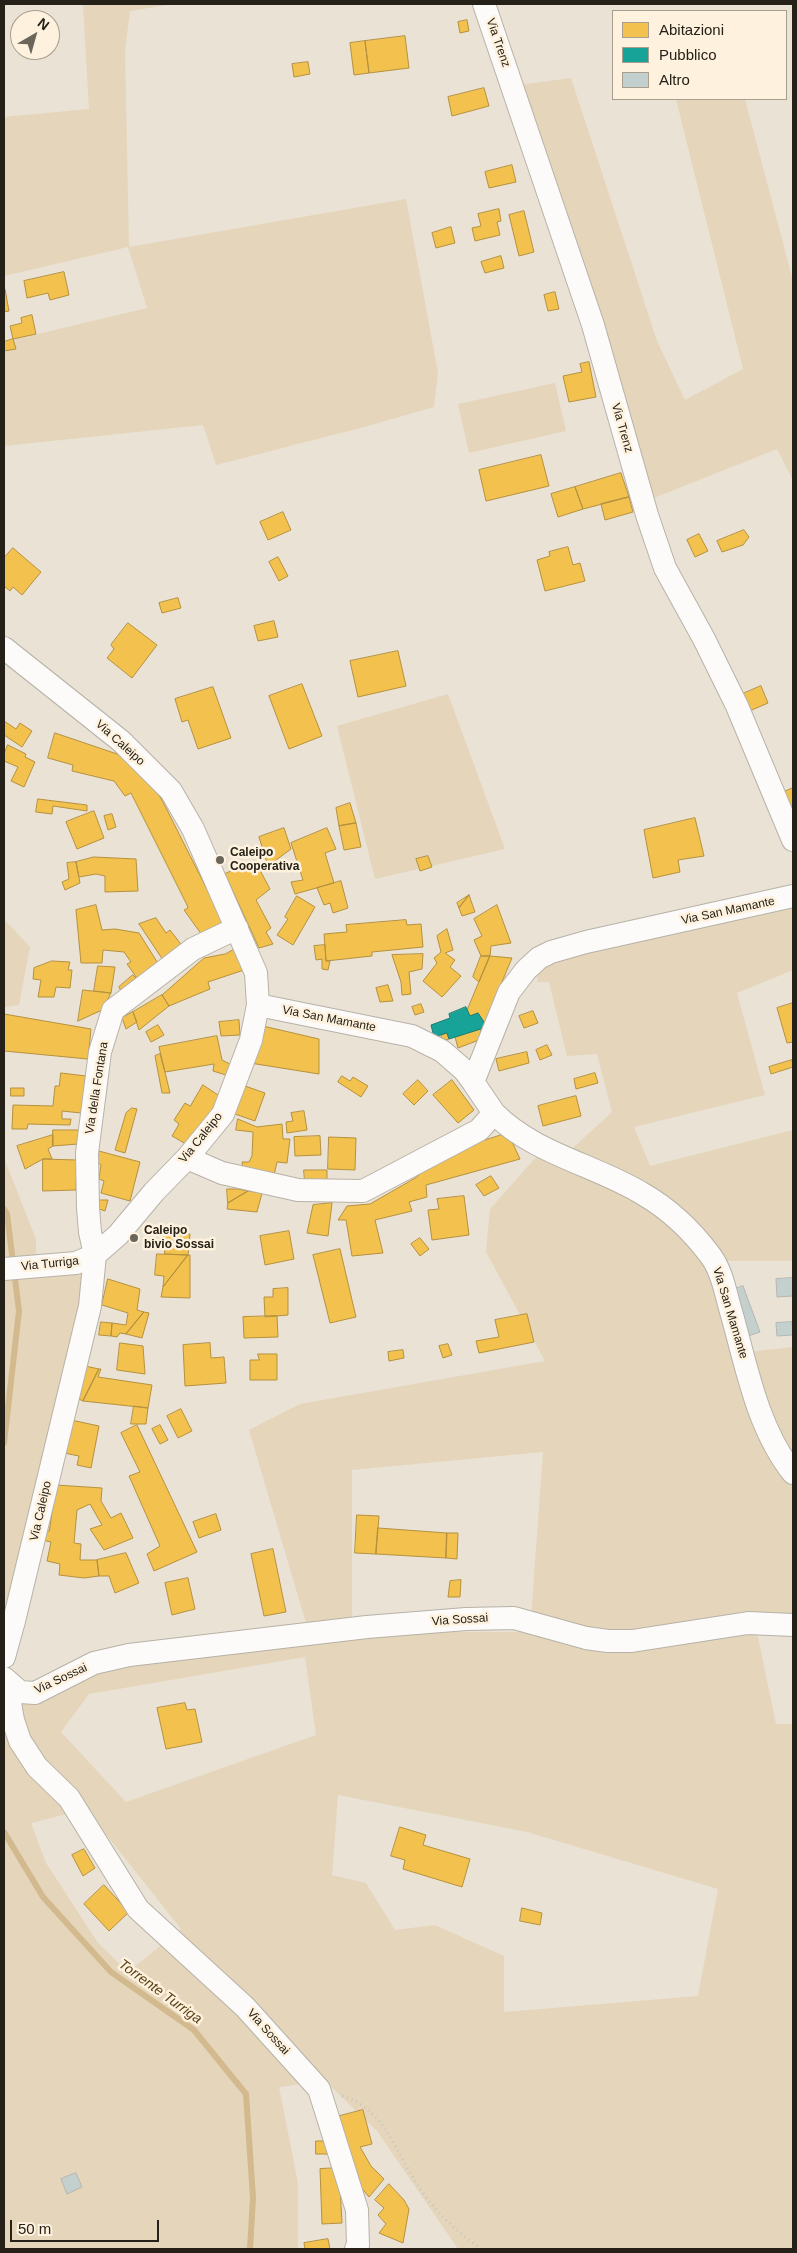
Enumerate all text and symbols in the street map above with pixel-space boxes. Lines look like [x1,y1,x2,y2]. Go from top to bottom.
north arrow [10,10,60,60]
legend [612,10,787,100]
text: N [35,15,53,33]
street label: Via Trenz [483,17,513,69]
text: Abitazioni [659,21,724,38]
text: Pubblico [659,46,717,63]
text: Altro [659,71,690,88]
street label: Via Trenz [608,402,636,454]
street label: Via Caleipo [92,717,148,769]
place label: Caleipo Cooperativa [230,846,299,874]
marker: Caleipo Cooperativa [214,854,226,866]
street label: Via San Mamante [680,894,776,928]
street label: Via San Mamante [281,1003,377,1035]
street label: Via della Fontana [83,1041,111,1135]
street label: Via Caleipo [176,1110,226,1166]
place label: Caleipo bivio Sossai [144,1224,214,1252]
marker: Caleipo bivio Sossai [128,1232,140,1244]
street label: Via Turriga [20,1254,80,1274]
street label: Via San Mamante [709,1265,751,1361]
street label: Via Caleipo [27,1480,55,1542]
street label: Via Sossai [431,1611,489,1629]
street label: Via Sossai [32,1661,90,1697]
water label: Torrente Turriga [115,1956,205,2028]
street label: Via Sossai [244,2006,292,2058]
scale bar [12,2210,161,2242]
text: 50 m [18,2220,51,2237]

